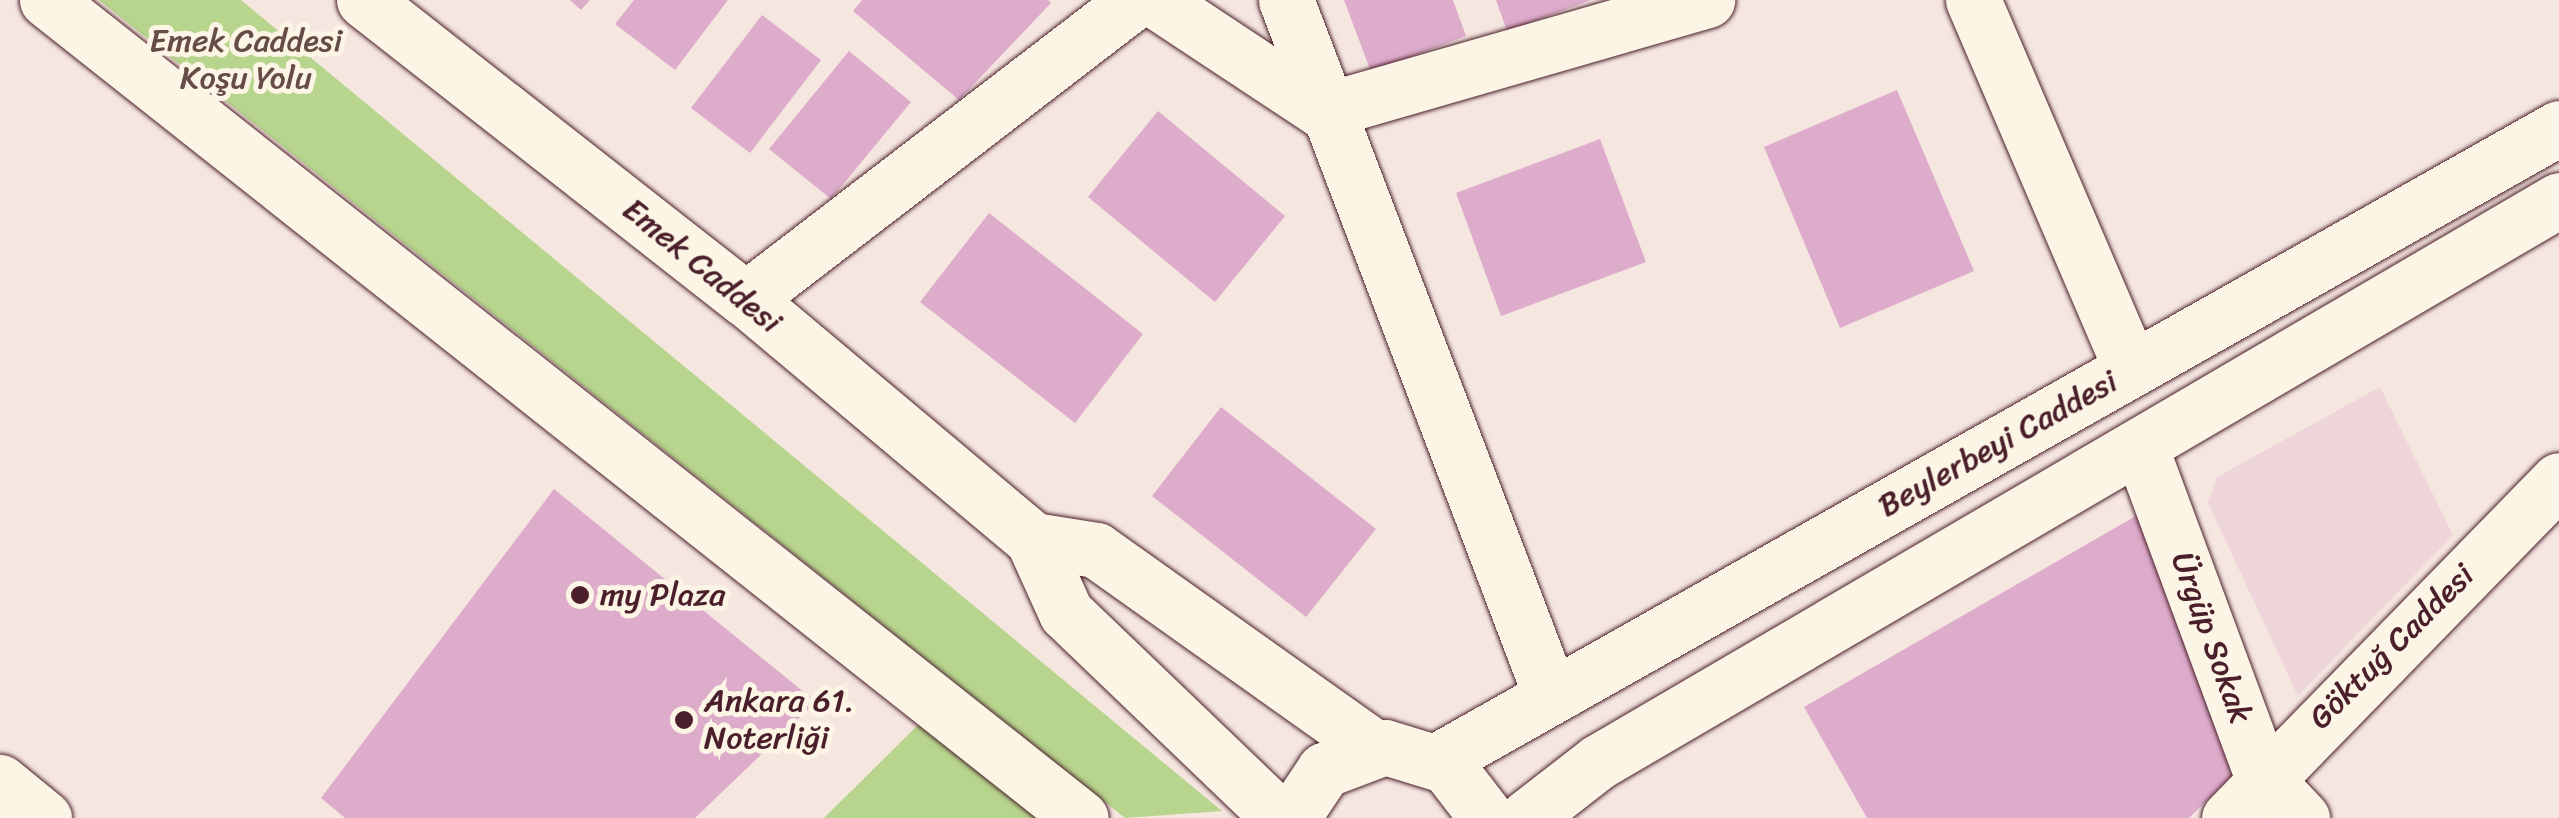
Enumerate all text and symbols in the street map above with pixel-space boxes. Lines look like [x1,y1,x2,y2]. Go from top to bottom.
park label: Emek Caddesi Koşu Yolu [150,23,342,98]
street label: Emek Caddesi [615,191,789,341]
street label: Beylerbeyi Caddesi [1872,363,2124,525]
street label: Ürgüp Sokak [2162,547,2260,729]
street label: Göktuğ Caddesi [2302,557,2482,737]
place label: my Plaza [600,576,725,614]
marker: my Plaza [569,584,591,606]
place label: Ankara 61. Noterliği [704,683,854,758]
marker: Ankara 61. Noterliği [673,709,695,731]

